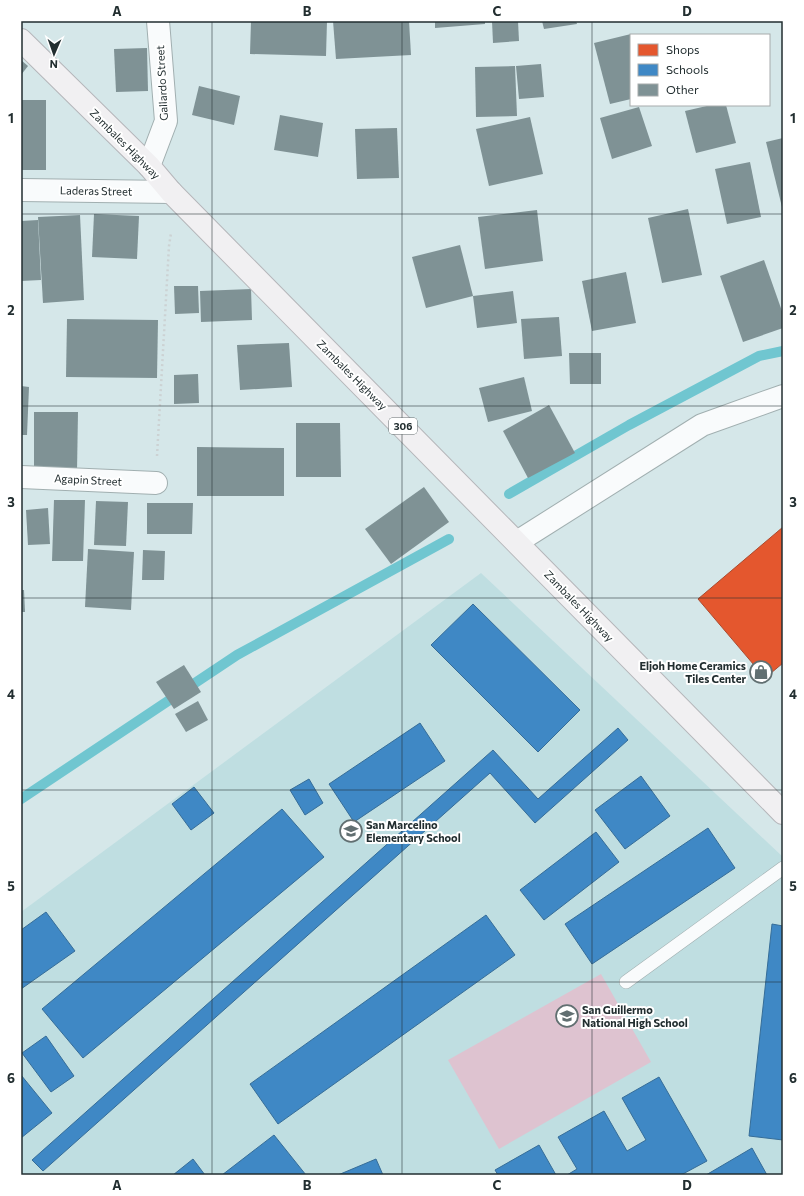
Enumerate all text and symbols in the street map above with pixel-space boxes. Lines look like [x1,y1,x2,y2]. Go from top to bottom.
text: A [112,3,122,19]
text: B [303,3,312,19]
text: C [493,3,502,19]
text: D [682,3,692,19]
north arrow [34,34,74,74]
legend [630,34,770,106]
text: Shops [666,42,700,56]
street label: Gallardo Street [153,45,170,121]
text: N [49,58,58,71]
text: Schools [666,62,709,76]
text: Other [666,82,699,96]
street label: Zambales Highway [88,106,163,182]
text: 1 [8,110,14,126]
text: 1 [790,110,796,126]
street label: Laderas Street [60,183,133,198]
text: 2 [7,302,15,318]
text: 2 [789,302,797,318]
street label: Zambales Highway [315,337,390,413]
road number: 306 [389,418,417,434]
street label: Agapin Street [54,471,123,488]
text: 3 [7,494,15,510]
text: 3 [789,494,797,510]
street label: Zambales Highway [542,567,617,644]
place label: Eljoh Home Ceramics Tiles Center [639,659,746,685]
shop icon: Eljoh Home Ceramics Tiles Center [748,659,774,685]
text: 4 [7,686,15,702]
text: 4 [789,686,797,702]
school or university icon: San Marcelino Elementary School [338,818,364,844]
place label: San Marcelino Elementary School [366,818,461,844]
text: 5 [7,878,15,894]
text: 5 [789,878,797,894]
school or university icon: San Guillermo National High School [554,1003,580,1029]
place label: San Guillermo National High School [582,1003,688,1029]
text: 6 [7,1070,15,1086]
text: 6 [789,1070,797,1086]
text: A [112,1177,122,1193]
text: B [303,1177,312,1193]
text: C [493,1177,502,1193]
text: D [682,1177,692,1193]

